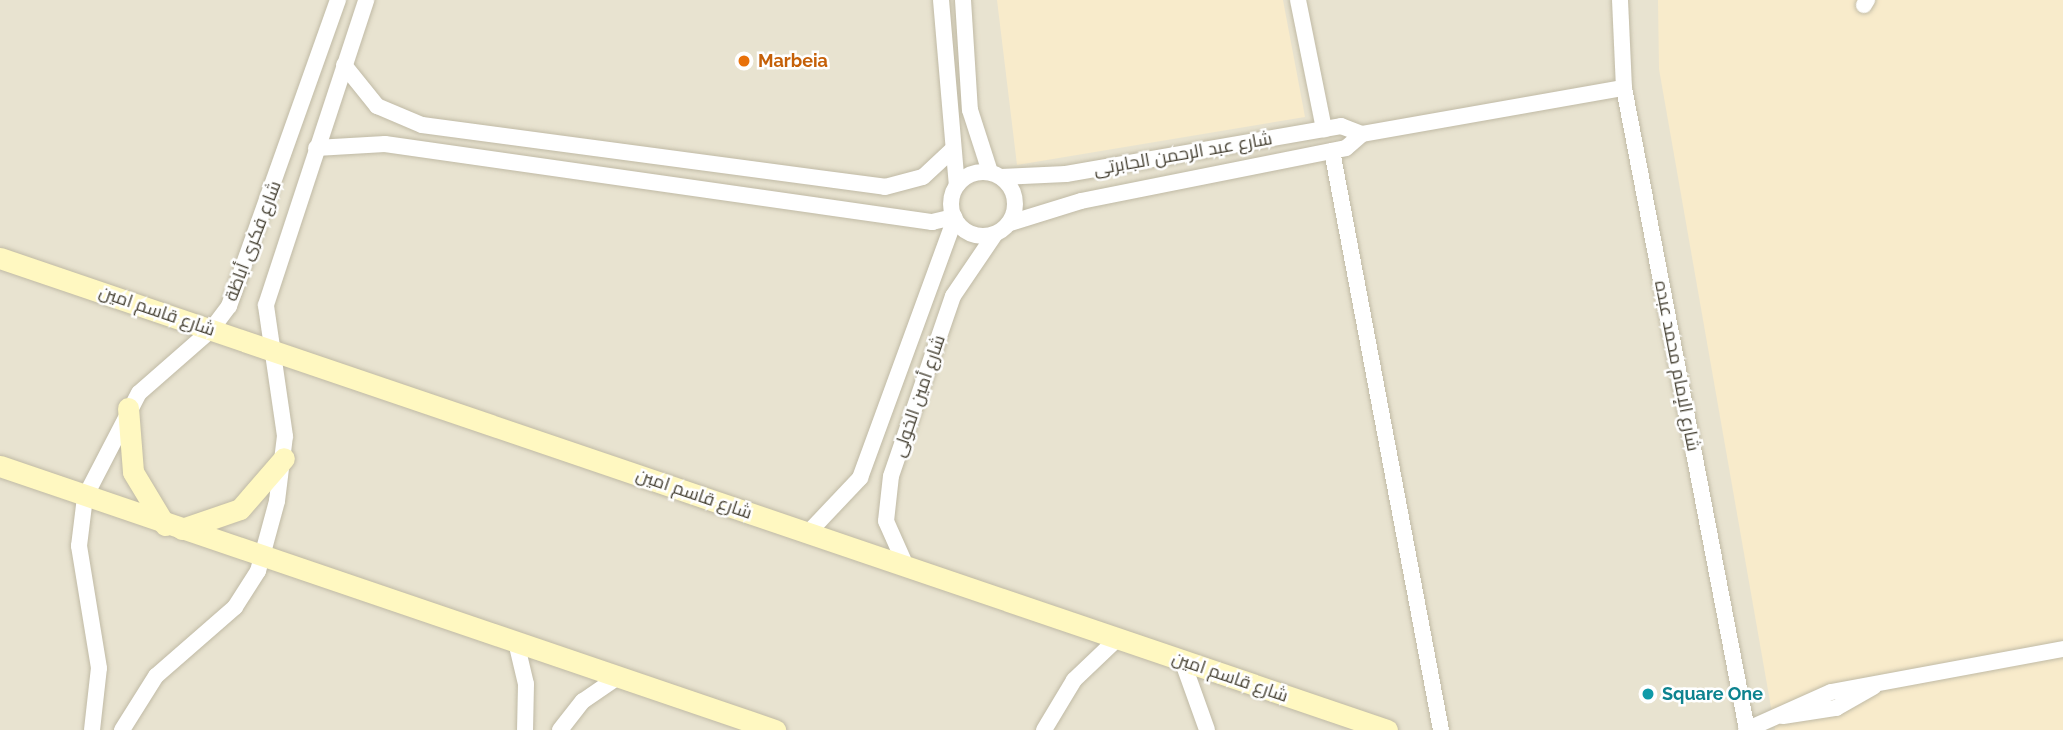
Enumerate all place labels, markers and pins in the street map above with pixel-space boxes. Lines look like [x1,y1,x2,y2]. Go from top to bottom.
place label: Marbeia [758,50,828,72]
marker: Marbeia [736,53,752,69]
place label: Square One [1662,683,1763,705]
marker: Square One [1640,686,1656,702]

